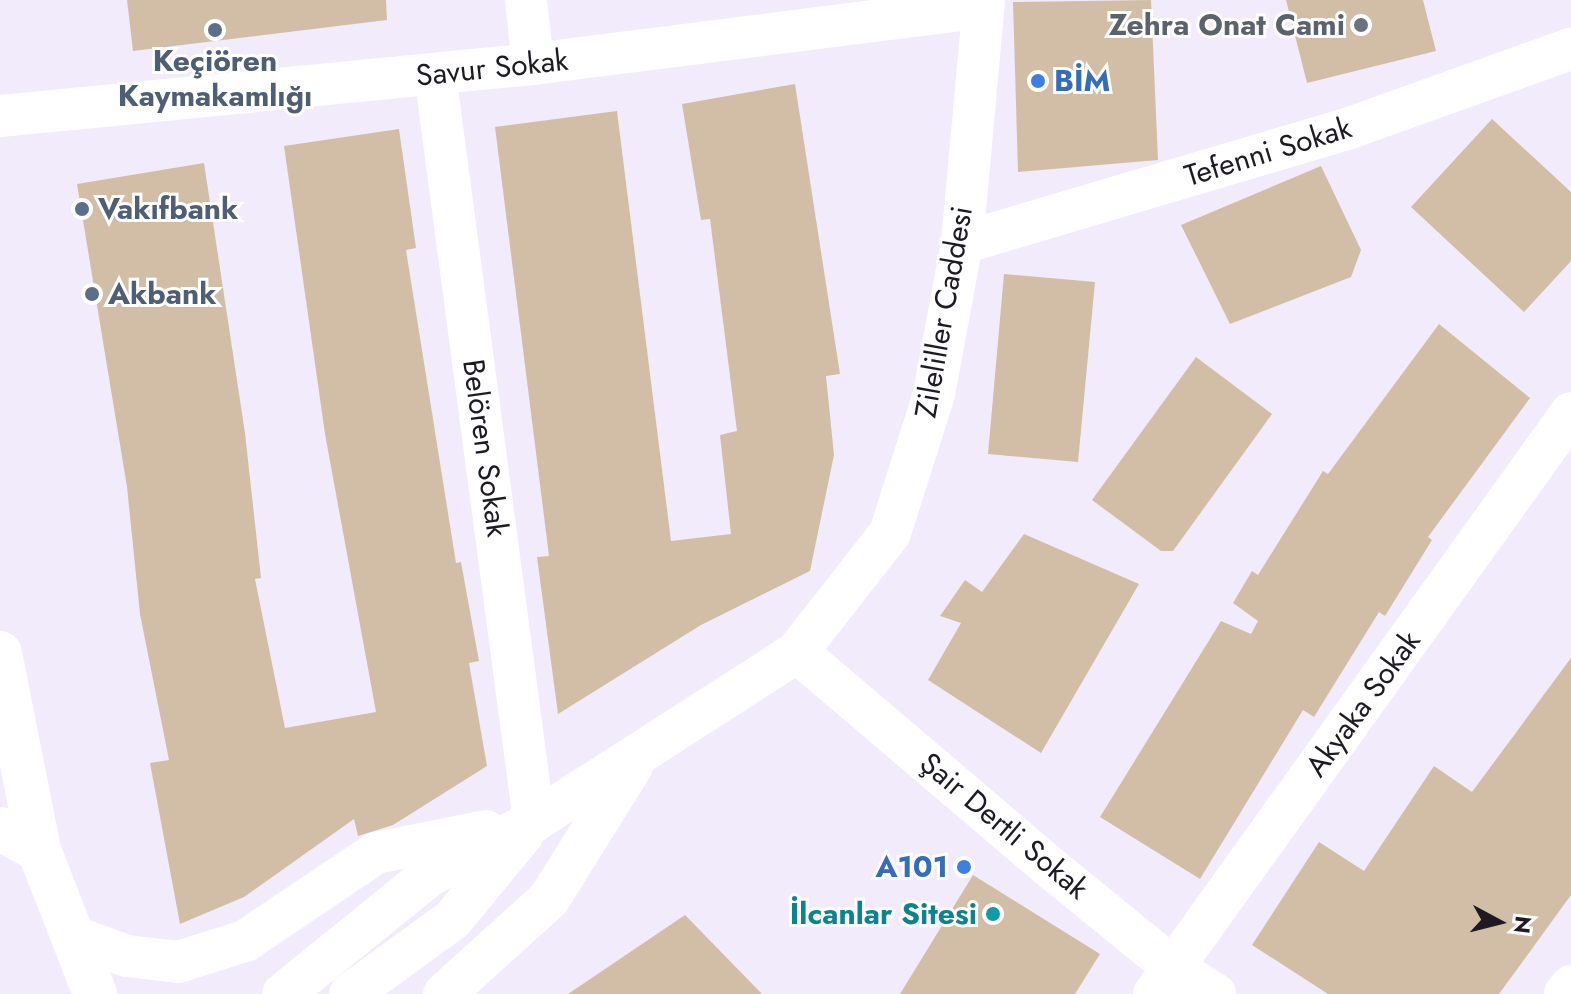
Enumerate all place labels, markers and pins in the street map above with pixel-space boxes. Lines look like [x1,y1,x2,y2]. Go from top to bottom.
place label: Zehra Onat Cami [1109,7,1345,43]
marker: Zehra Onat Cami [1352,16,1370,34]
marker: Keçiören Kaymakamlığı [206,21,224,39]
place label: Keçiören Kaymakamlığı [118,43,312,114]
place label: BİM [1054,63,1110,99]
marker: BİM [1029,72,1047,90]
place label: Vakıfbank [98,191,238,227]
marker: Vakıfbank [73,200,91,218]
place label: Akbank [108,276,217,312]
marker: Akbank [83,285,101,303]
place label: A101 [876,849,948,885]
marker: A101 [955,858,973,876]
place label: İlcanlar Sitesi [790,896,977,932]
marker: İlcanlar Sitesi [984,905,1002,923]

